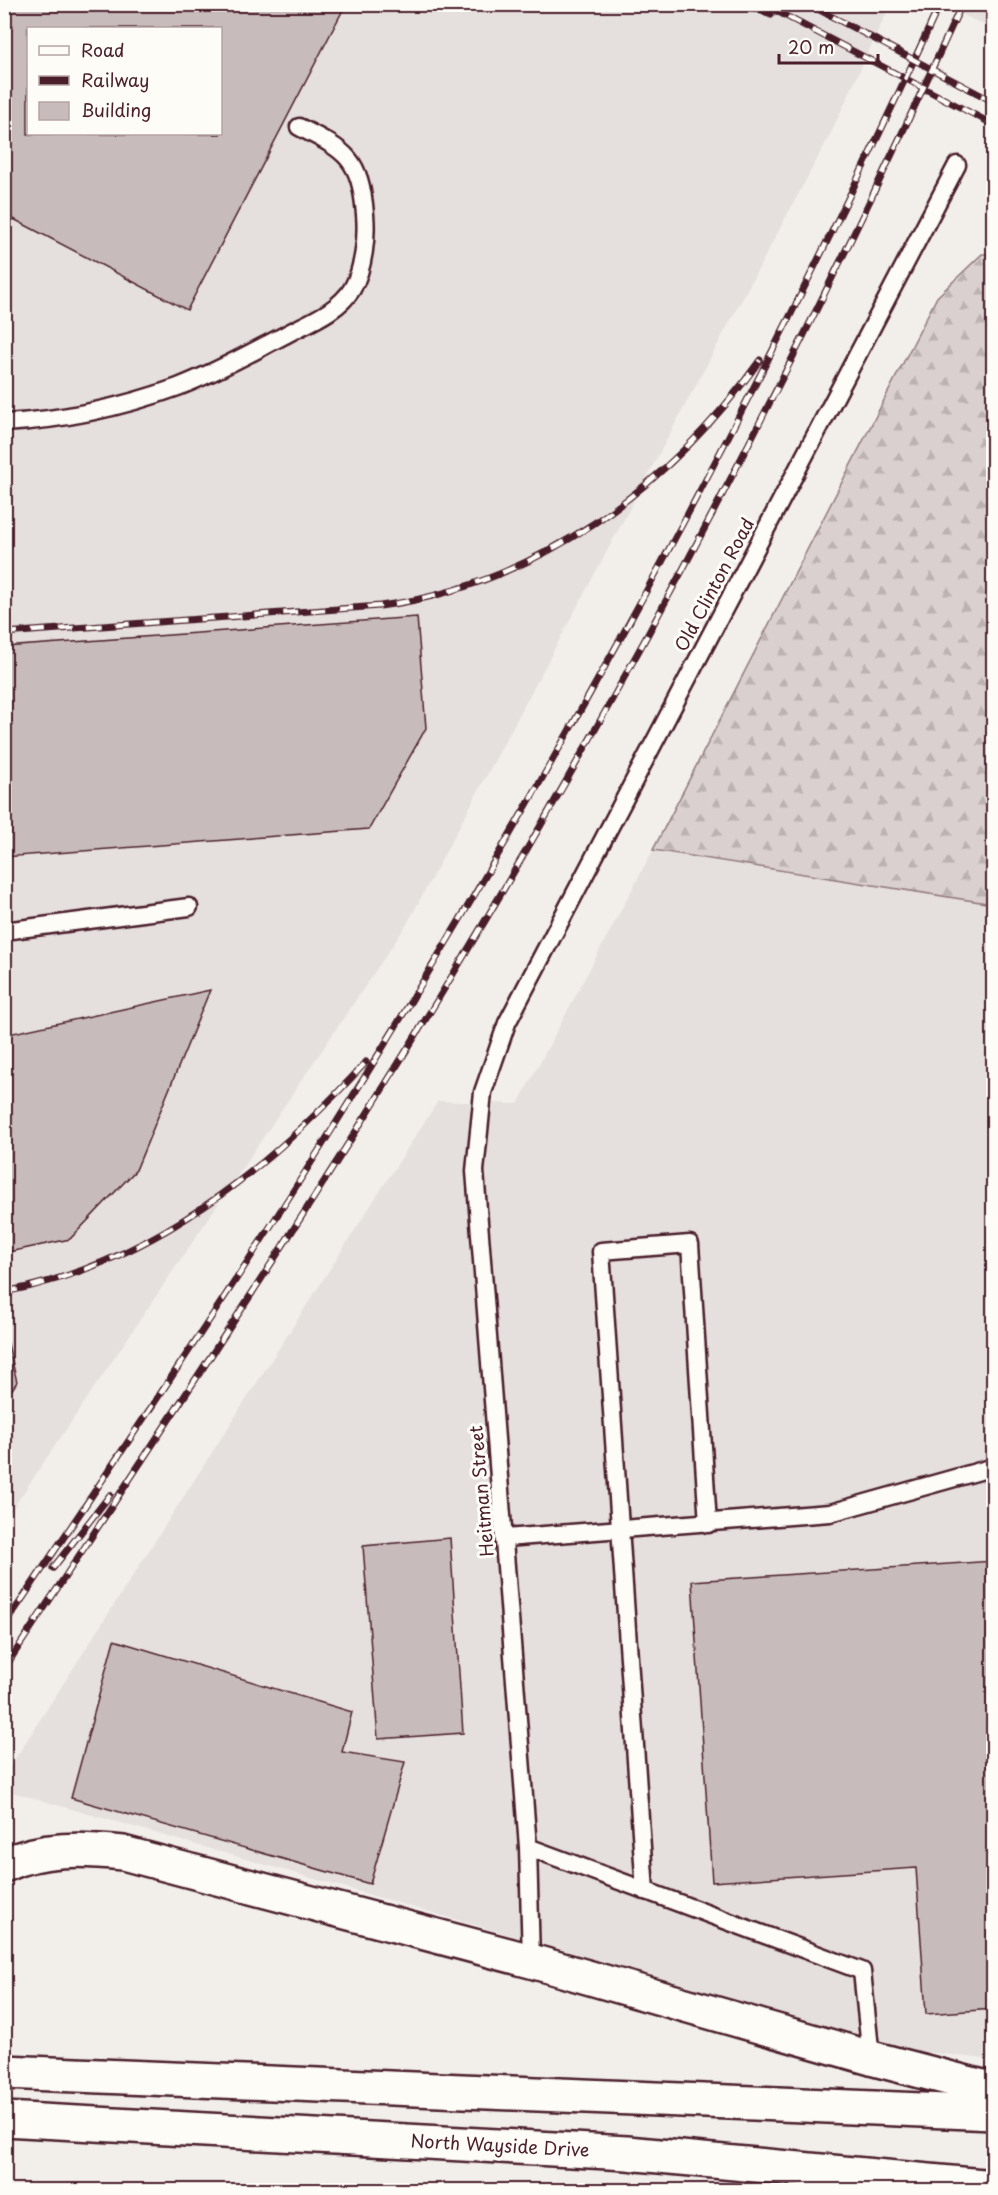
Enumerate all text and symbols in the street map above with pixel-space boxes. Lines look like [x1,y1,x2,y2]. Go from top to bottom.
legend [27,27,222,135]
scale bar [779,27,878,65]
text: 20 m [788,33,834,60]
text: Road [81,36,125,63]
text: Railway [81,66,149,93]
text: Building [81,96,151,123]
street label: Old Clinton Road [667,513,760,656]
street label: Heitman Street [461,1424,500,1558]
street label: North Wayside Drive [410,2126,590,2163]

